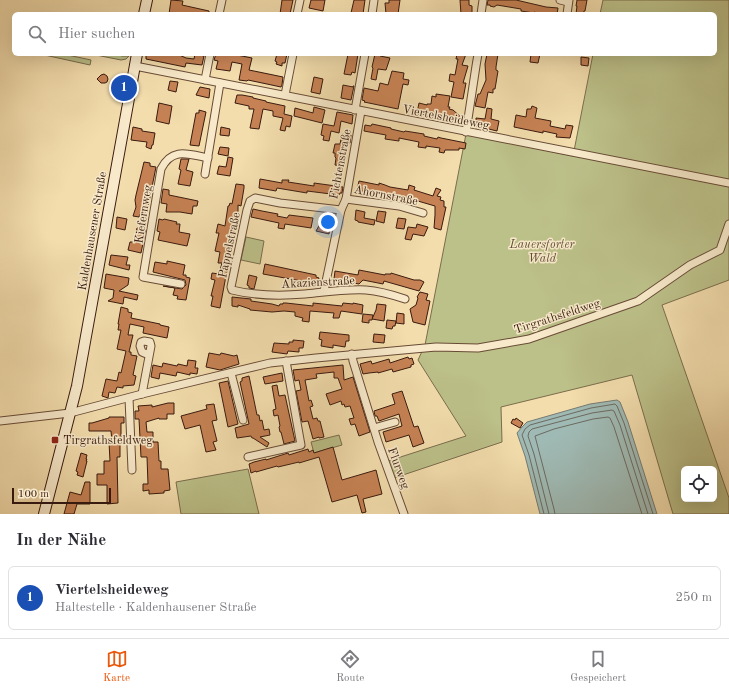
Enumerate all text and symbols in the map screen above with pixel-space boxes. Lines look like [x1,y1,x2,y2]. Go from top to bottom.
search box [12,12,717,56]
icon: search [26,23,48,45]
text: Hier suchen [58,27,135,42]
pin: 1 [111,73,137,103]
street label: Viertelsheideweg [401,104,491,132]
street label: Fichtenstraße [328,128,354,200]
street label: Kaldenhausener Straße [77,170,109,292]
street label: Kiefernweg [133,183,155,244]
street label: Ahornstraße [353,184,419,208]
street label: Pappelstraße [217,211,243,279]
your location [318,212,338,232]
park label: Lauersforter Wald [508,239,575,265]
street label: Akazienstraße [281,275,356,291]
street label: Tirgrathsfeldweg [513,297,602,337]
marker: Tirgrathsfeldweg [50,435,60,445]
place label: Tirgrathsfeldweg [63,435,153,447]
street label: Flurweg [385,446,411,491]
map controls [681,466,717,502]
button: locate [681,466,717,502]
scale bar [12,486,111,505]
text: 100 m [18,489,49,500]
text: In der Nähe [16,532,106,549]
text: Viertelsheideweg [55,583,169,598]
text: 1 [26,591,34,604]
text: 250 m [675,591,712,604]
text: Haltestelle · Kaldenhausener Straße [55,601,257,614]
tab: Karte [103,648,130,686]
tab: Route [336,648,364,686]
tab: Gespeichert [570,648,626,686]

